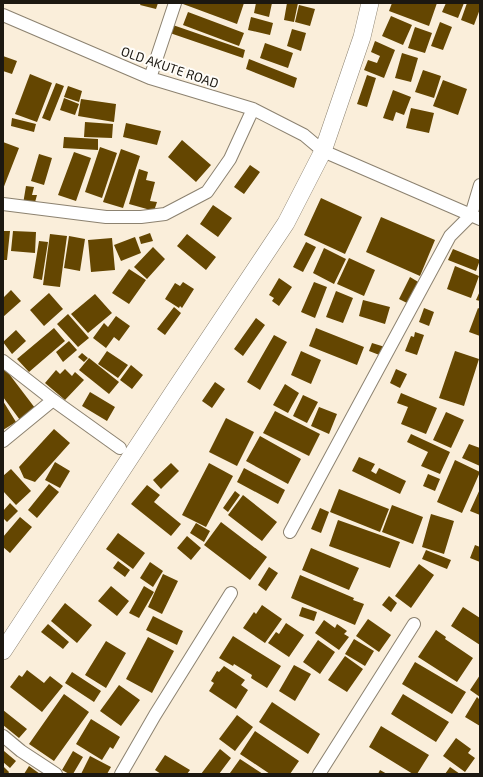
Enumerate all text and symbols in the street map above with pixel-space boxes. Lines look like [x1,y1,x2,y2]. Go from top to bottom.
street label: OLD AKUTE ROAD [119,43,221,91]

